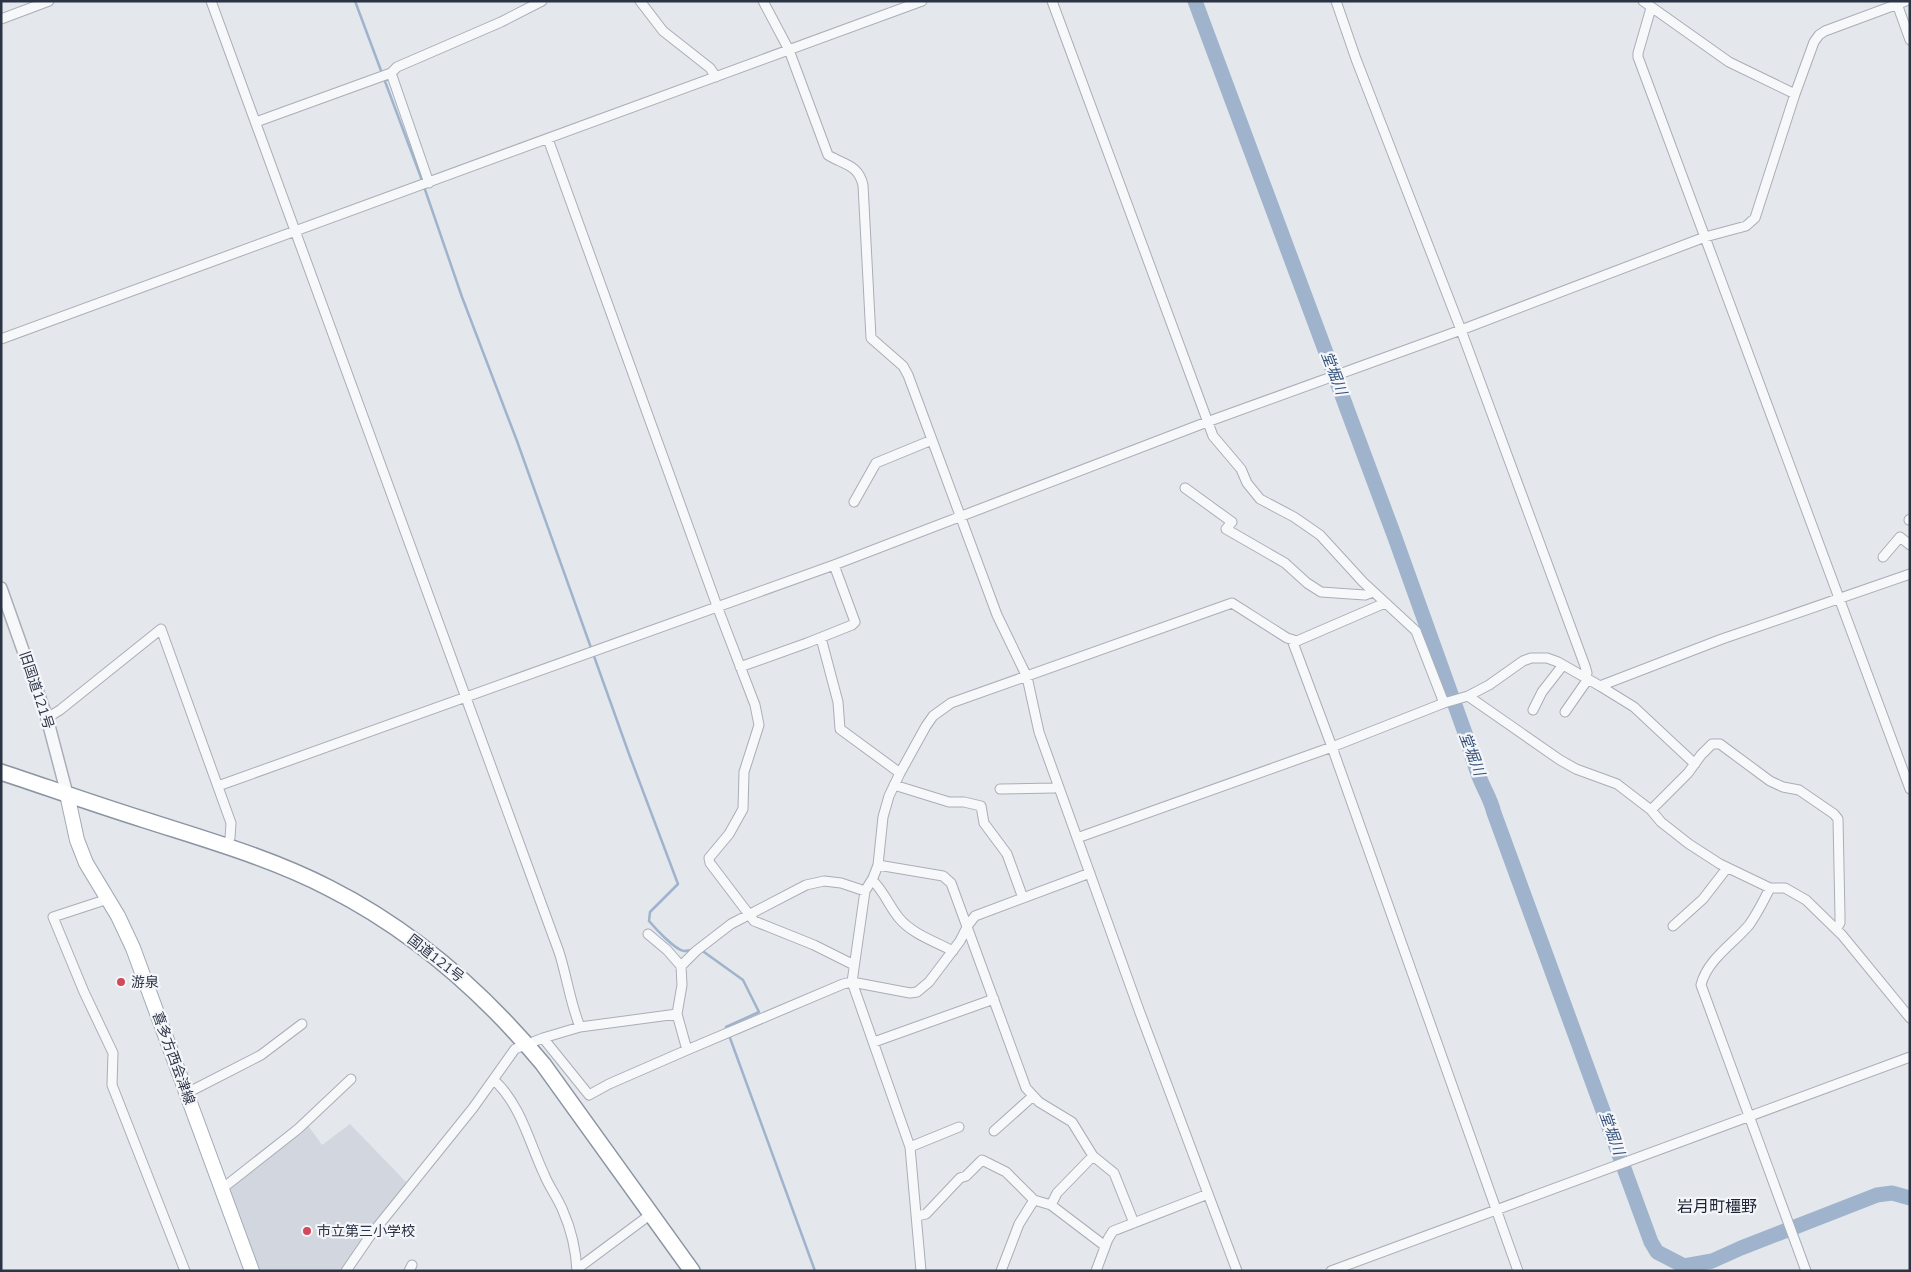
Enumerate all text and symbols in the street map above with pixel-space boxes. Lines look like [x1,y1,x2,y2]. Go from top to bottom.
water label: 堂堀川 [1318,348,1352,399]
street label: 旧国道121号 [16,649,58,731]
water label: 堂堀川 [1456,729,1490,780]
street label: 国道121号 [404,930,468,986]
place label: 游泉 [131,973,159,991]
marker: 游泉 [115,976,127,988]
street label: 喜多方西会津線 [149,1009,199,1107]
water label: 堂堀川 [1596,1108,1630,1159]
district label: 岩月町橿野 [1677,1196,1757,1216]
place label: 市立第三小学校 [317,1222,415,1240]
marker: 市立第三小学校 [301,1225,313,1237]

